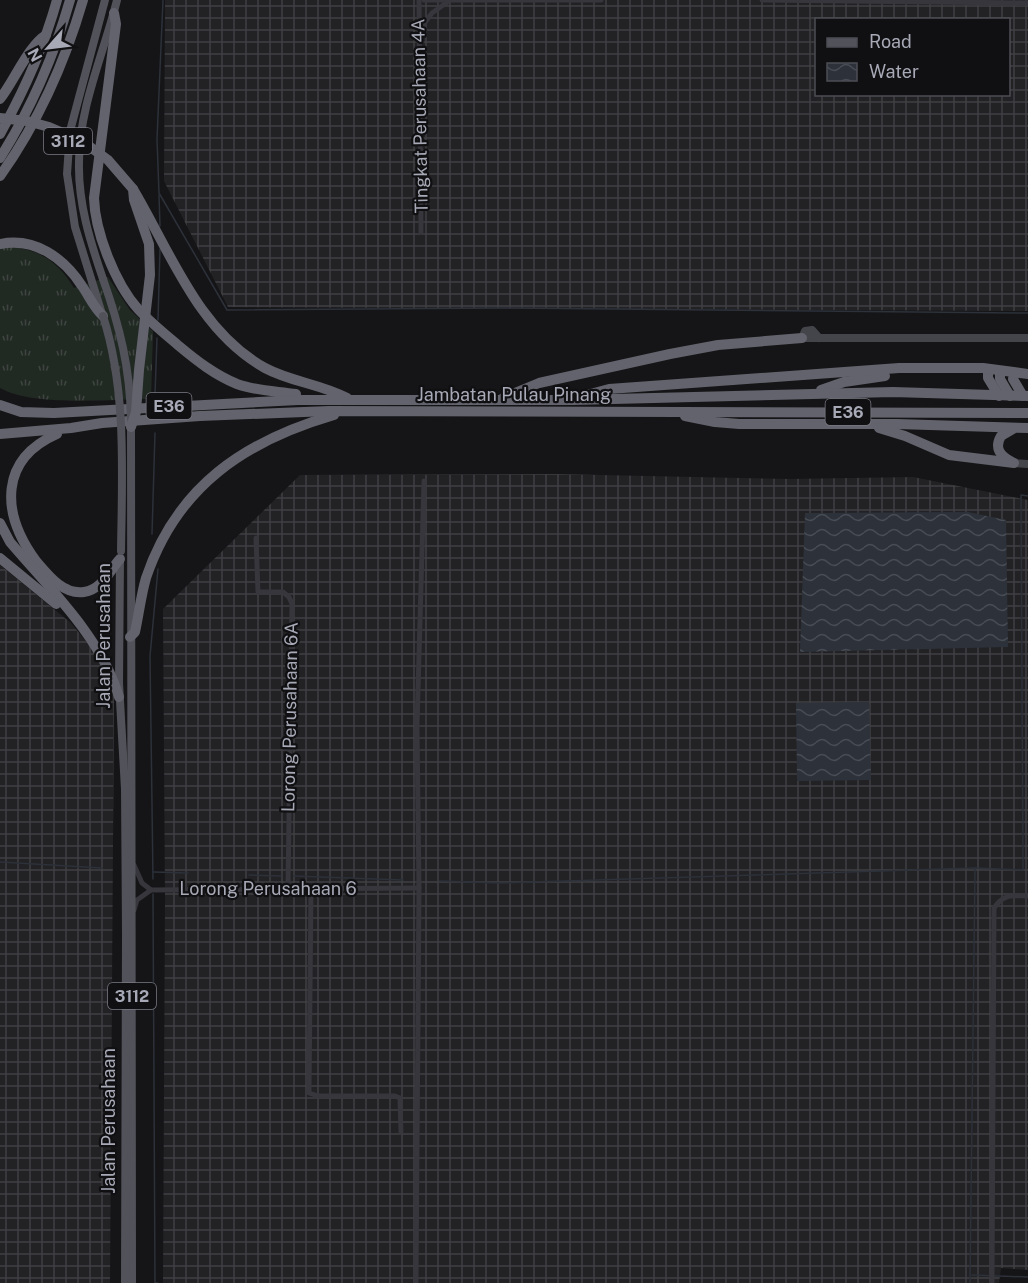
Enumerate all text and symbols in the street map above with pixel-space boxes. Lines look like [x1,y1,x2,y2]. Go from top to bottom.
north arrow [18,18,78,78]
street label: Tingkat Perusahaan 4A [407,18,432,214]
legend [815,18,1010,96]
text: Road [869,31,912,52]
text: N [24,45,47,65]
text: Water [869,61,919,82]
road number: 3112 [44,128,92,154]
street label: Jambatan Pulau Pinang [417,384,611,405]
road number: E36 [146,393,192,419]
road number: E36 [826,399,870,425]
street label: Jalan Perusahaan [93,563,114,709]
street label: Lorong Perusahaan 6A [277,621,302,812]
street label: Lorong Perusahaan 6 [179,878,357,899]
road number: 3112 [108,983,156,1009]
street label: Jalan Perusahaan [98,1048,119,1194]

